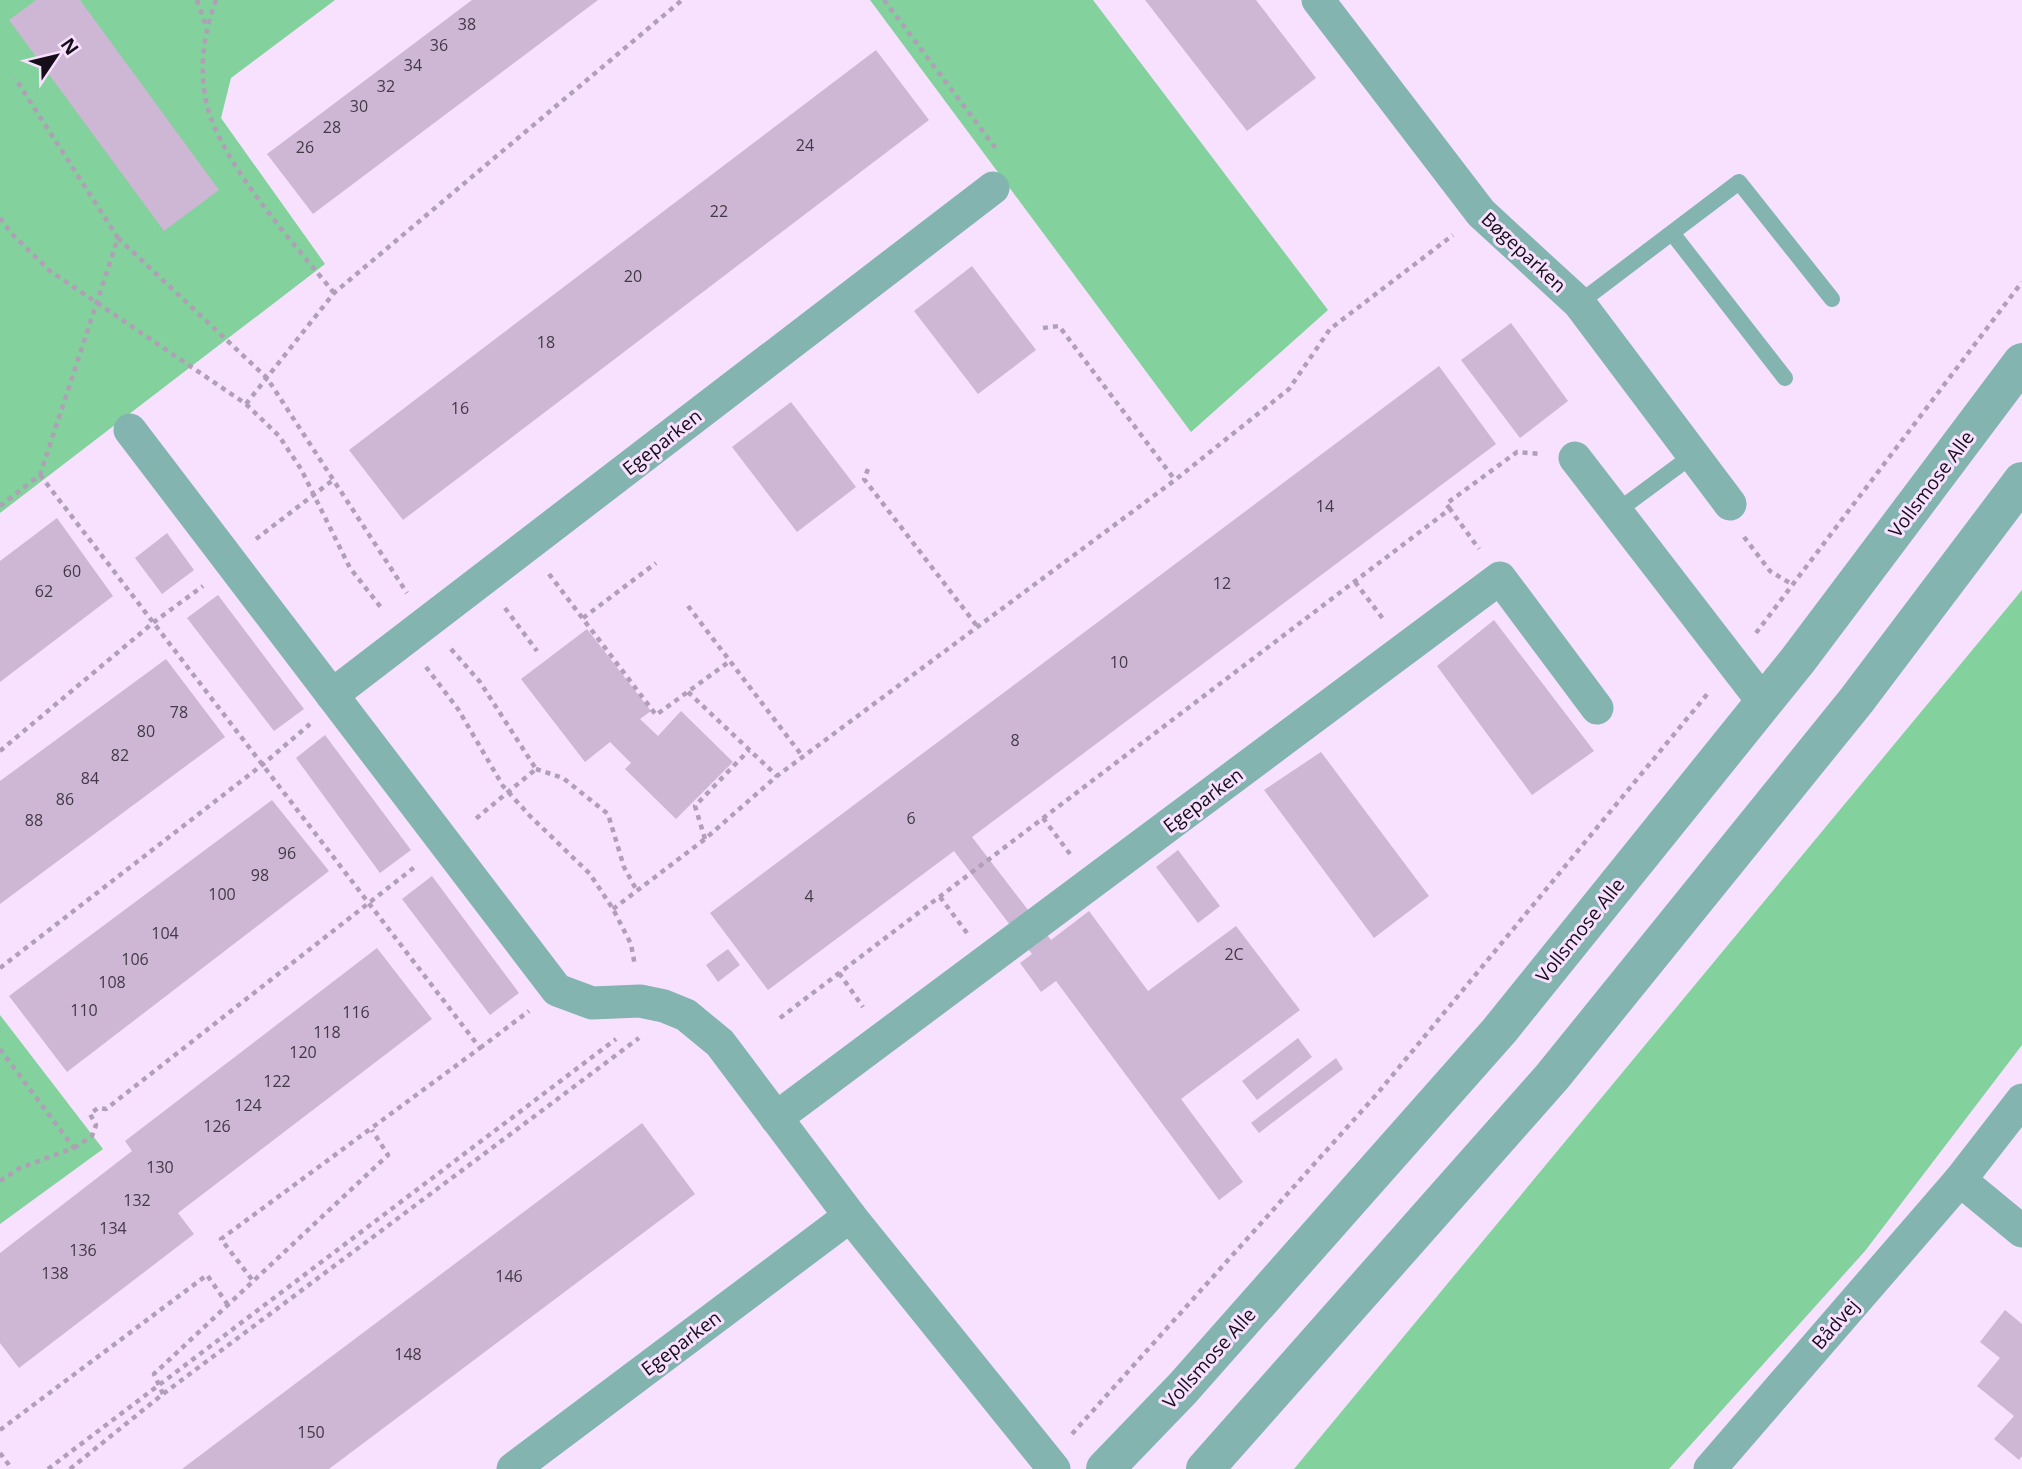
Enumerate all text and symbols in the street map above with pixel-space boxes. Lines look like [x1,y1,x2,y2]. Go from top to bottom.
house number: 38 [458,13,476,35]
north arrow [21,21,91,91]
text: N [55,32,85,60]
house number: 36 [430,34,448,56]
house number: 34 [404,54,422,76]
house number: 32 [377,75,395,97]
house number: 30 [350,95,368,117]
house number: 28 [323,116,341,138]
house number: 24 [796,134,814,156]
house number: 26 [296,136,314,158]
house number: 22 [710,200,728,222]
street label: Bøgeparken [1476,206,1572,298]
house number: 20 [624,265,642,287]
house number: 18 [537,331,555,353]
house number: 16 [451,397,469,419]
street label: Egeparken [617,403,707,481]
street label: Vollsmose Alle [1882,425,1980,543]
house number: 14 [1316,495,1334,517]
house number: 60 [63,560,81,582]
house number: 12 [1213,572,1231,594]
house number: 62 [35,580,53,602]
house number: 10 [1110,651,1128,673]
house number: 78 [170,701,188,723]
house number: 80 [137,720,155,742]
house number: 8 [1010,729,1020,751]
house number: 82 [111,744,129,766]
street label: Egeparken [1158,761,1248,839]
house number: 84 [81,767,99,789]
house number: 86 [56,788,74,810]
house number: 6 [906,807,916,829]
house number: 88 [25,809,43,831]
house number: 96 [278,842,296,864]
house number: 98 [251,864,269,886]
street label: Vollsmose Alle [1530,872,1630,988]
house number: 100 [208,883,236,905]
house number: 4 [804,885,814,907]
house number: 104 [151,922,179,944]
house number: 2C [1224,943,1244,965]
house number: 106 [121,948,149,970]
house number: 108 [98,971,126,993]
house number: 110 [70,999,98,1021]
house number: 116 [342,1001,370,1023]
house number: 118 [313,1021,341,1043]
house number: 120 [289,1041,317,1063]
house number: 122 [263,1070,291,1092]
house number: 124 [234,1094,262,1116]
house number: 126 [203,1115,231,1137]
house number: 130 [146,1156,174,1178]
house number: 132 [123,1189,151,1211]
house number: 134 [99,1217,127,1239]
house number: 136 [69,1239,97,1261]
house number: 138 [41,1262,69,1284]
house number: 146 [495,1265,523,1287]
street label: Bådvej [1806,1293,1864,1355]
street label: Vollsmose Alle [1157,1302,1261,1414]
street label: Egeparken [636,1304,726,1382]
house number: 148 [394,1343,422,1365]
house number: 150 [297,1421,325,1443]

